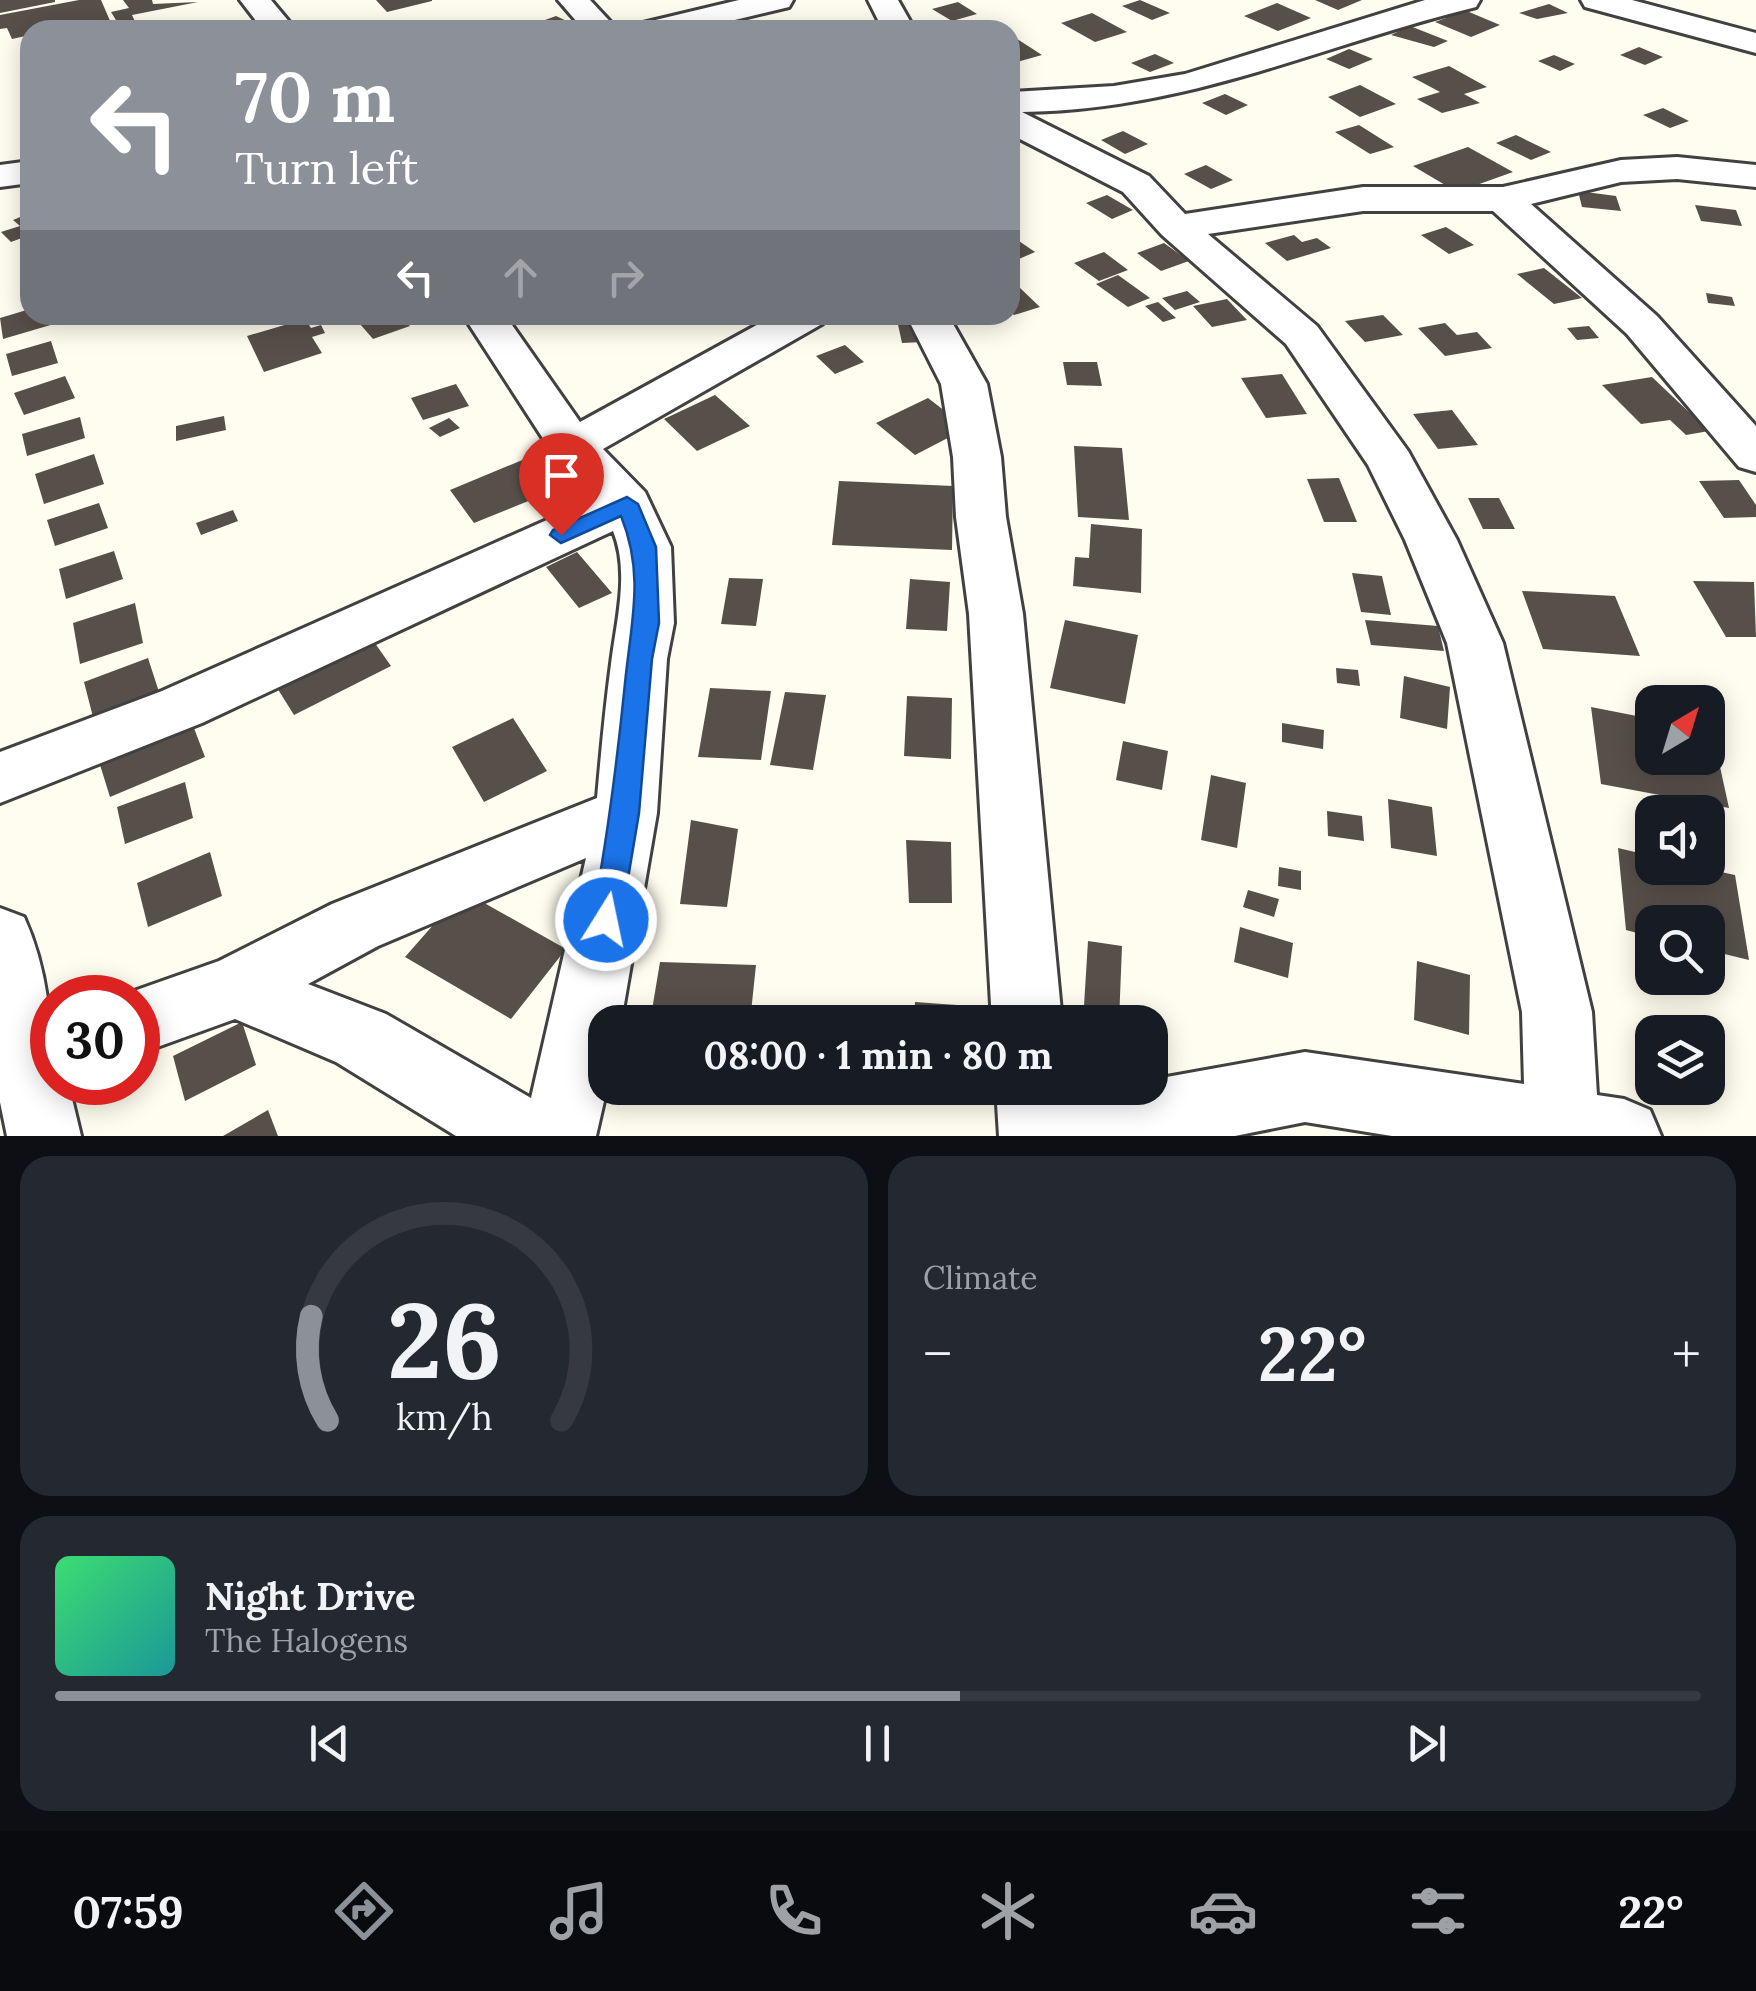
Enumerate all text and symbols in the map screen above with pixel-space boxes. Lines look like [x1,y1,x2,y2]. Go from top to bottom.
text: 70 m [235,52,395,141]
icon: left [70,60,200,190]
text: Turn left [235,139,418,196]
icon: left [388,250,443,305]
icon: ahead [493,250,548,305]
icon: right [598,250,653,305]
pin [519,433,604,536]
icon: arrive [534,448,589,503]
north arrow [1635,685,1725,775]
map controls [1635,685,1725,1105]
button: sound [1635,795,1725,885]
position arrow [554,868,658,972]
button: search [1635,905,1725,995]
speed limit sign: 30 [30,975,160,1105]
button: layers [1635,1015,1725,1105]
text: 08:00 · 1 min · 80 m [704,1031,1052,1079]
text: Climate [923,1257,1038,1298]
text: 26 [386,1273,502,1406]
text: 22° [1258,1306,1366,1402]
text: − [923,1319,952,1389]
text: + [1672,1319,1701,1389]
text: km/h [396,1394,492,1440]
text: Night Drive [205,1572,416,1620]
text: The Halogens [205,1620,408,1661]
icon: previous [302,1716,357,1771]
icon: pause [850,1716,905,1771]
icon: next [1399,1716,1454,1771]
icon: directions [329,1876,399,1946]
icon: music [544,1876,614,1946]
icon: phone [759,1876,829,1946]
icon: climate [973,1876,1043,1946]
icon: car [1188,1876,1258,1946]
icon: filters [1403,1876,1473,1946]
text: 07:59 [72,1883,184,1940]
text: 22° [1618,1883,1684,1940]

